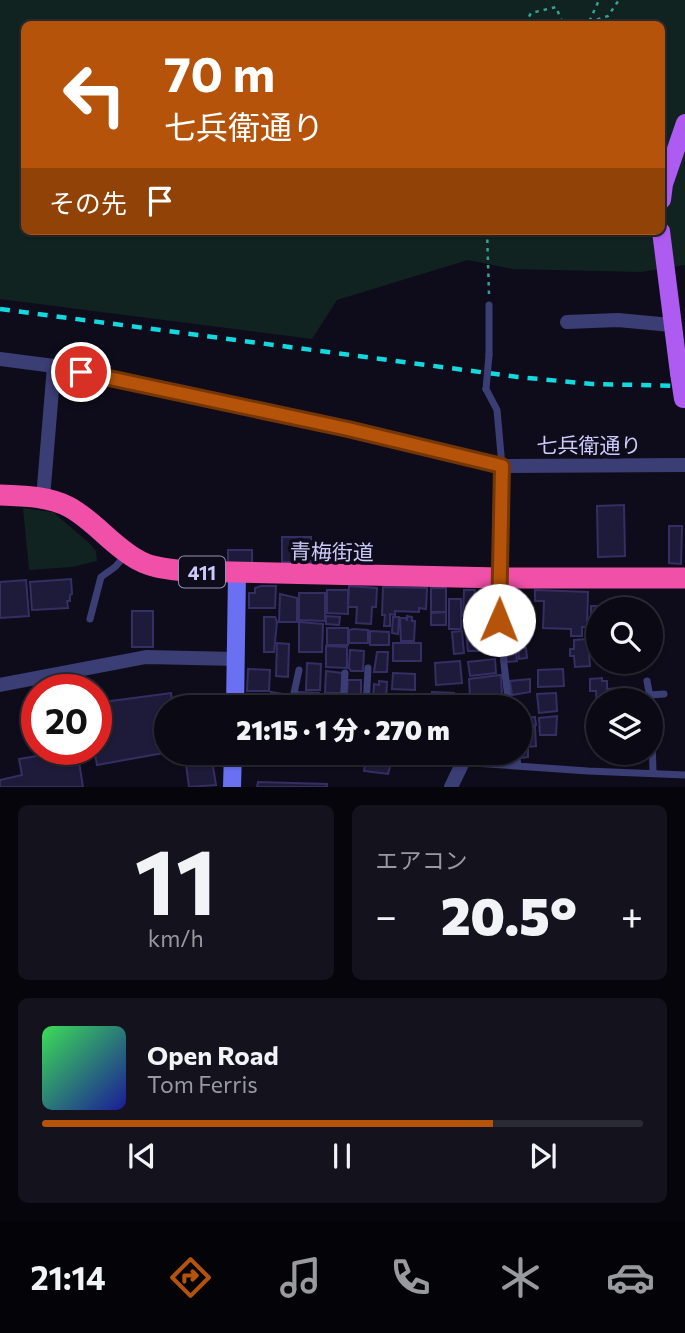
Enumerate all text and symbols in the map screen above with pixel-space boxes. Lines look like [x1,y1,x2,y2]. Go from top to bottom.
text: 70 m [164,42,275,102]
icon: left [49,49,140,140]
text: 七兵衛通り [164,106,324,146]
icon: arrive [141,182,179,220]
text: その先 [49,187,127,218]
pin [51,342,111,402]
icon: arrive [62,353,100,391]
street label: 七兵衛通り [537,432,642,457]
street label: 青梅街道 [290,538,374,564]
road number: 411 [179,556,225,587]
position arrow [462,583,536,657]
map controls [586,597,663,765]
button: search [586,597,663,674]
speed limit sign: 20 [21,674,112,765]
button: layers [586,688,663,765]
text: 21:15 · 1 分 · 270 m [236,714,450,745]
text: 11 [135,822,217,934]
text: エアコン [376,846,468,874]
text: 20.5° [441,882,577,946]
text: − [376,891,397,938]
text: + [621,891,643,938]
text: km/h [148,924,204,952]
text: Open Road [147,1039,279,1070]
text: Tom Ferris [147,1070,258,1098]
icon: previous [123,1137,161,1175]
icon: pause [323,1137,361,1175]
icon: next [524,1137,562,1175]
icon: directions [166,1253,215,1302]
icon: music [276,1253,325,1302]
icon: phone [386,1253,435,1302]
icon: climate [496,1253,545,1302]
icon: car [606,1253,655,1302]
text: 21:14 [30,1257,106,1297]

